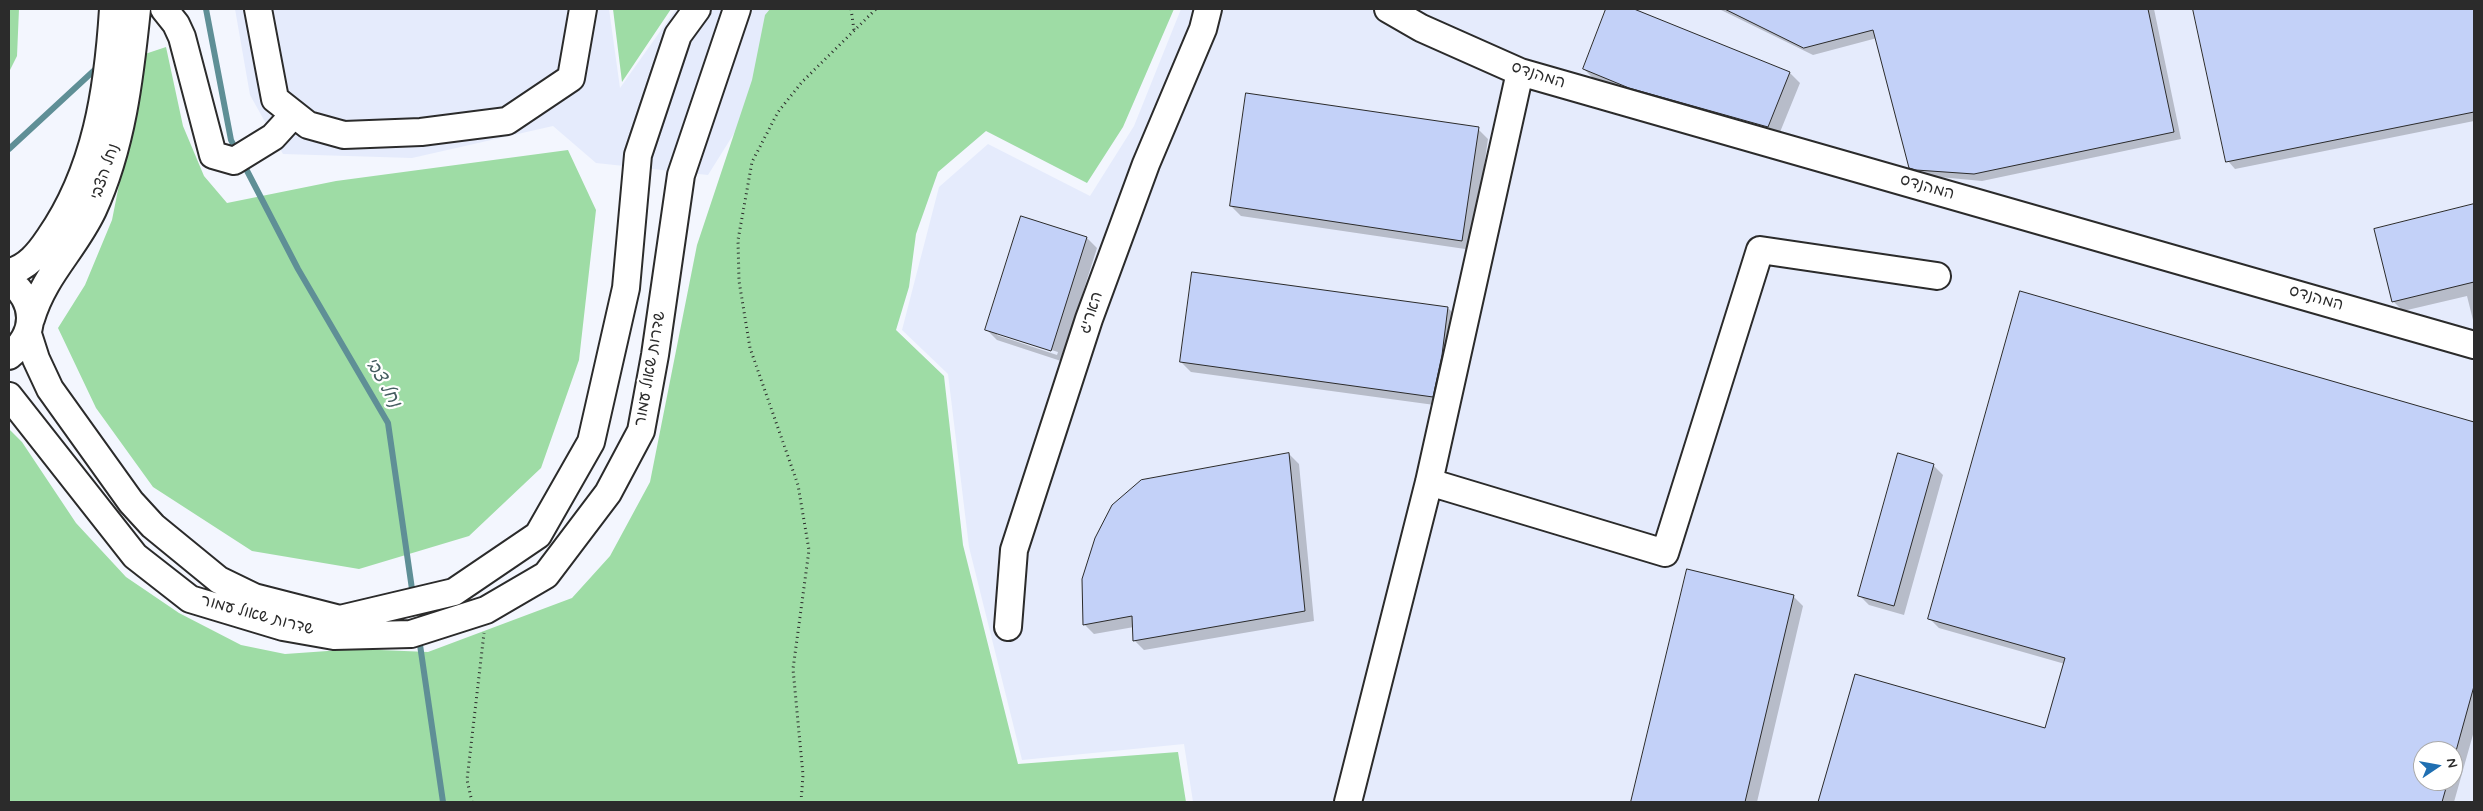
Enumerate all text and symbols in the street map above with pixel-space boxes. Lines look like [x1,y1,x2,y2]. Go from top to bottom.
street label: המהנדס [1509,58,1567,94]
street label: נחל הצבי [87,141,125,203]
street label: המהנדס [1898,171,1956,205]
street label: המהנדס [2287,282,2345,316]
street label: האריג [1076,290,1108,336]
street label: שדרות שאול עמור [631,310,671,428]
water label: נחל צבי [359,354,405,412]
street label: שדרות שאול עמור [198,592,316,640]
north arrow [2413,741,2463,791]
text: N [2442,757,2461,770]

